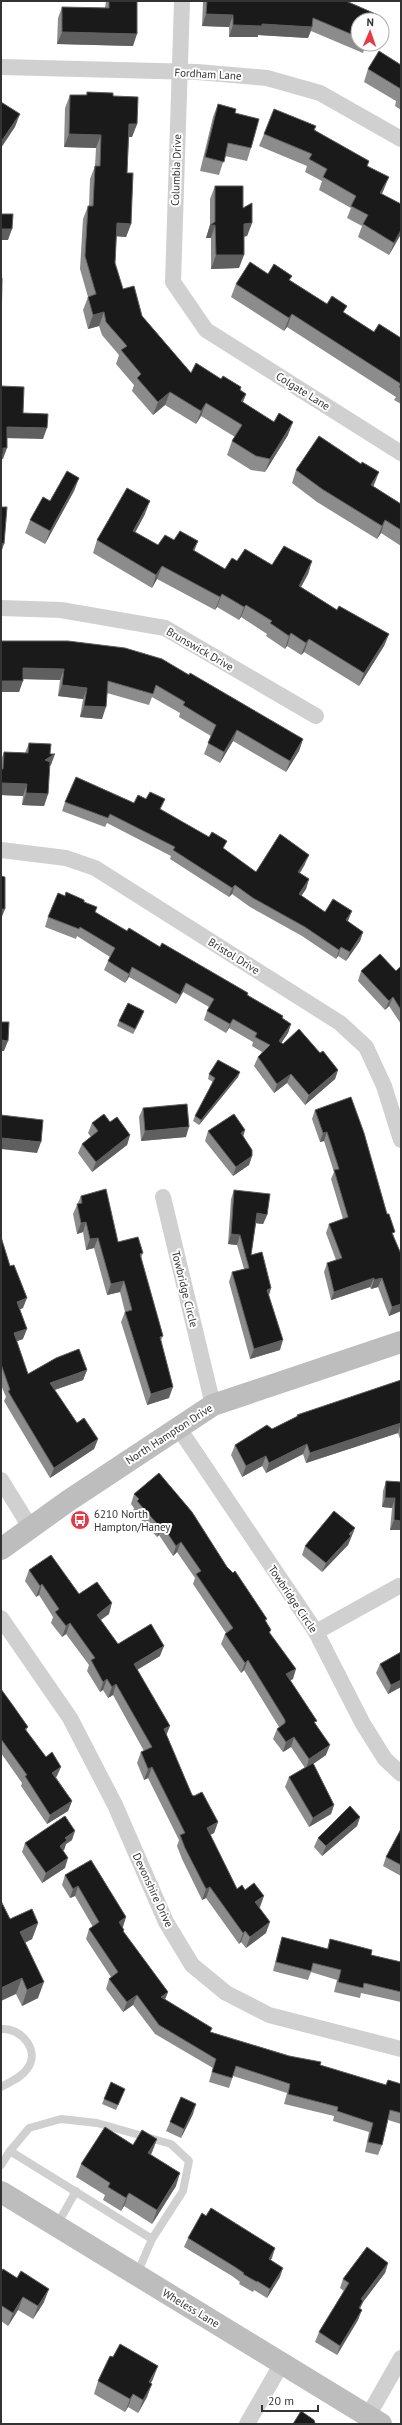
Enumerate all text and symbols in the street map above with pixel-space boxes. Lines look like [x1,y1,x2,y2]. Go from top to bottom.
north arrow [350,12,390,52]
text: N [366,15,374,29]
street label: Fordham Lane [174,65,242,83]
street label: Columbia Drive [168,133,184,206]
street label: Colgate Lane [273,369,333,413]
street label: Brunswick Drive [164,624,236,674]
street label: Bristol Drive [206,935,263,978]
street label: Towbridge Circle [169,1249,201,1329]
street label: North Hampton Drive [123,1400,215,1467]
place label: 6210 North Hampton/Haney [94,1507,171,1534]
bus stop icon: 6210 North Hampton/Haney [69,1509,91,1531]
street label: Towbridge Circle [265,1563,321,1636]
street label: Devonshire Drive [130,1851,176,1930]
street label: Wheless Lane [160,2285,222,2331]
scale bar [262,2387,318,2413]
text: 20 m [268,2393,294,2408]

